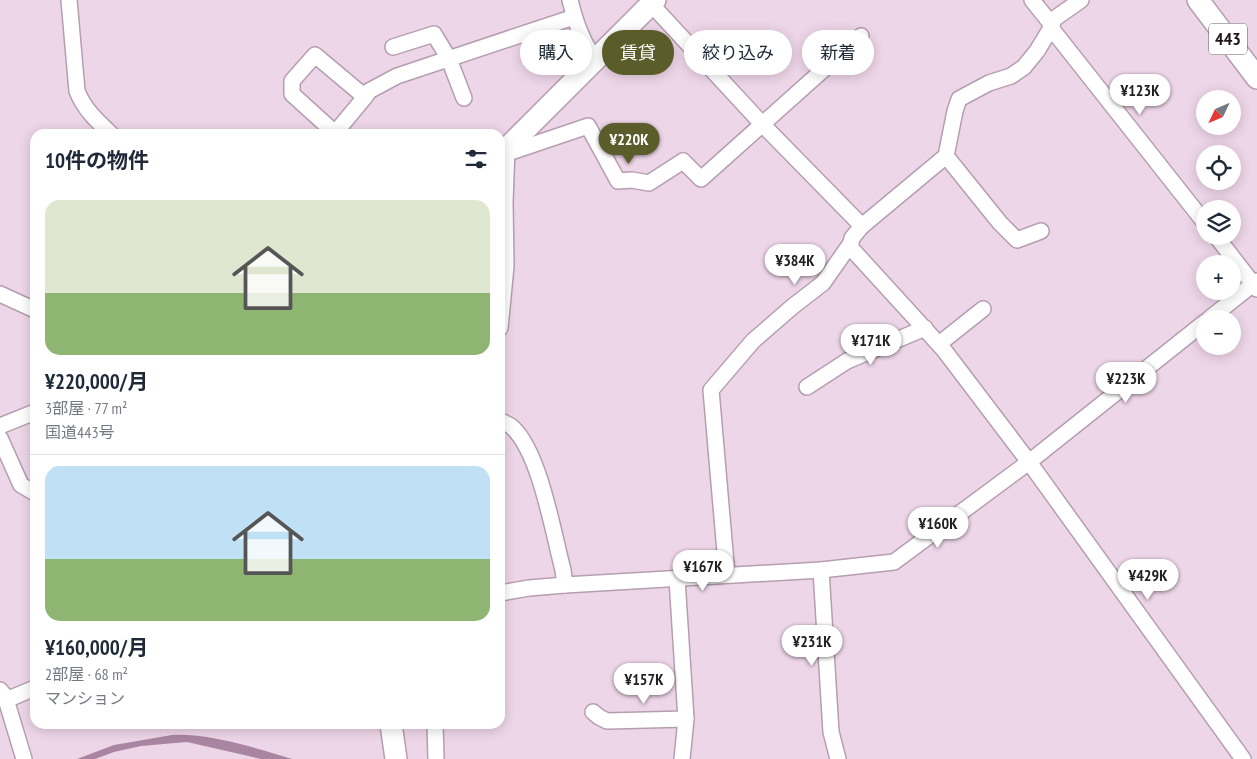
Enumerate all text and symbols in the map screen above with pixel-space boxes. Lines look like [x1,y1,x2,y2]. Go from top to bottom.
road number: 443 [1209,23,1247,54]
chip: 購入 [520,30,592,75]
chip: 賃貸 [602,30,674,75]
chip: 絞り込み [684,30,792,75]
chip: 新着 [802,30,874,75]
pin: ¥123K [1105,74,1175,116]
text: ¥123K [1121,80,1159,100]
north arrow [1196,90,1241,135]
map controls [1196,90,1241,355]
pin: ¥220K [594,122,664,165]
text: ¥220K [610,129,648,149]
icon: filters [462,145,490,173]
button: locate [1196,145,1241,190]
text: 10件の物件 [45,147,149,174]
button: layers [1196,200,1241,245]
icon: home [223,233,313,323]
pin: ¥384K [760,244,830,286]
text: ¥384K [776,250,814,270]
button: + [1196,255,1241,300]
button: − [1196,310,1241,355]
pin: ¥171K [836,324,906,366]
text: ¥171K [852,330,890,350]
pin: ¥223K [1091,362,1161,404]
text: ¥220,000/月 [45,368,148,395]
text: ¥223K [1107,368,1145,388]
text: 3部屋 · 77 m² [45,398,127,418]
text: 国道443号 [45,422,115,442]
icon: home [223,498,313,588]
pin: ¥160K [903,506,973,549]
text: ¥160K [919,513,957,533]
pin: ¥167K [668,550,738,592]
text: ¥167K [684,556,722,576]
pin: ¥429K [1113,558,1183,601]
text: ¥429K [1129,565,1167,585]
pin: ¥231K [777,624,847,667]
text: ¥231K [793,631,831,651]
text: ¥160,000/月 [45,634,148,661]
pin: ¥157K [609,662,679,705]
text: 2部屋 · 68 m² [45,664,128,684]
text: ¥157K [625,669,663,689]
text: マンション [45,688,125,708]

